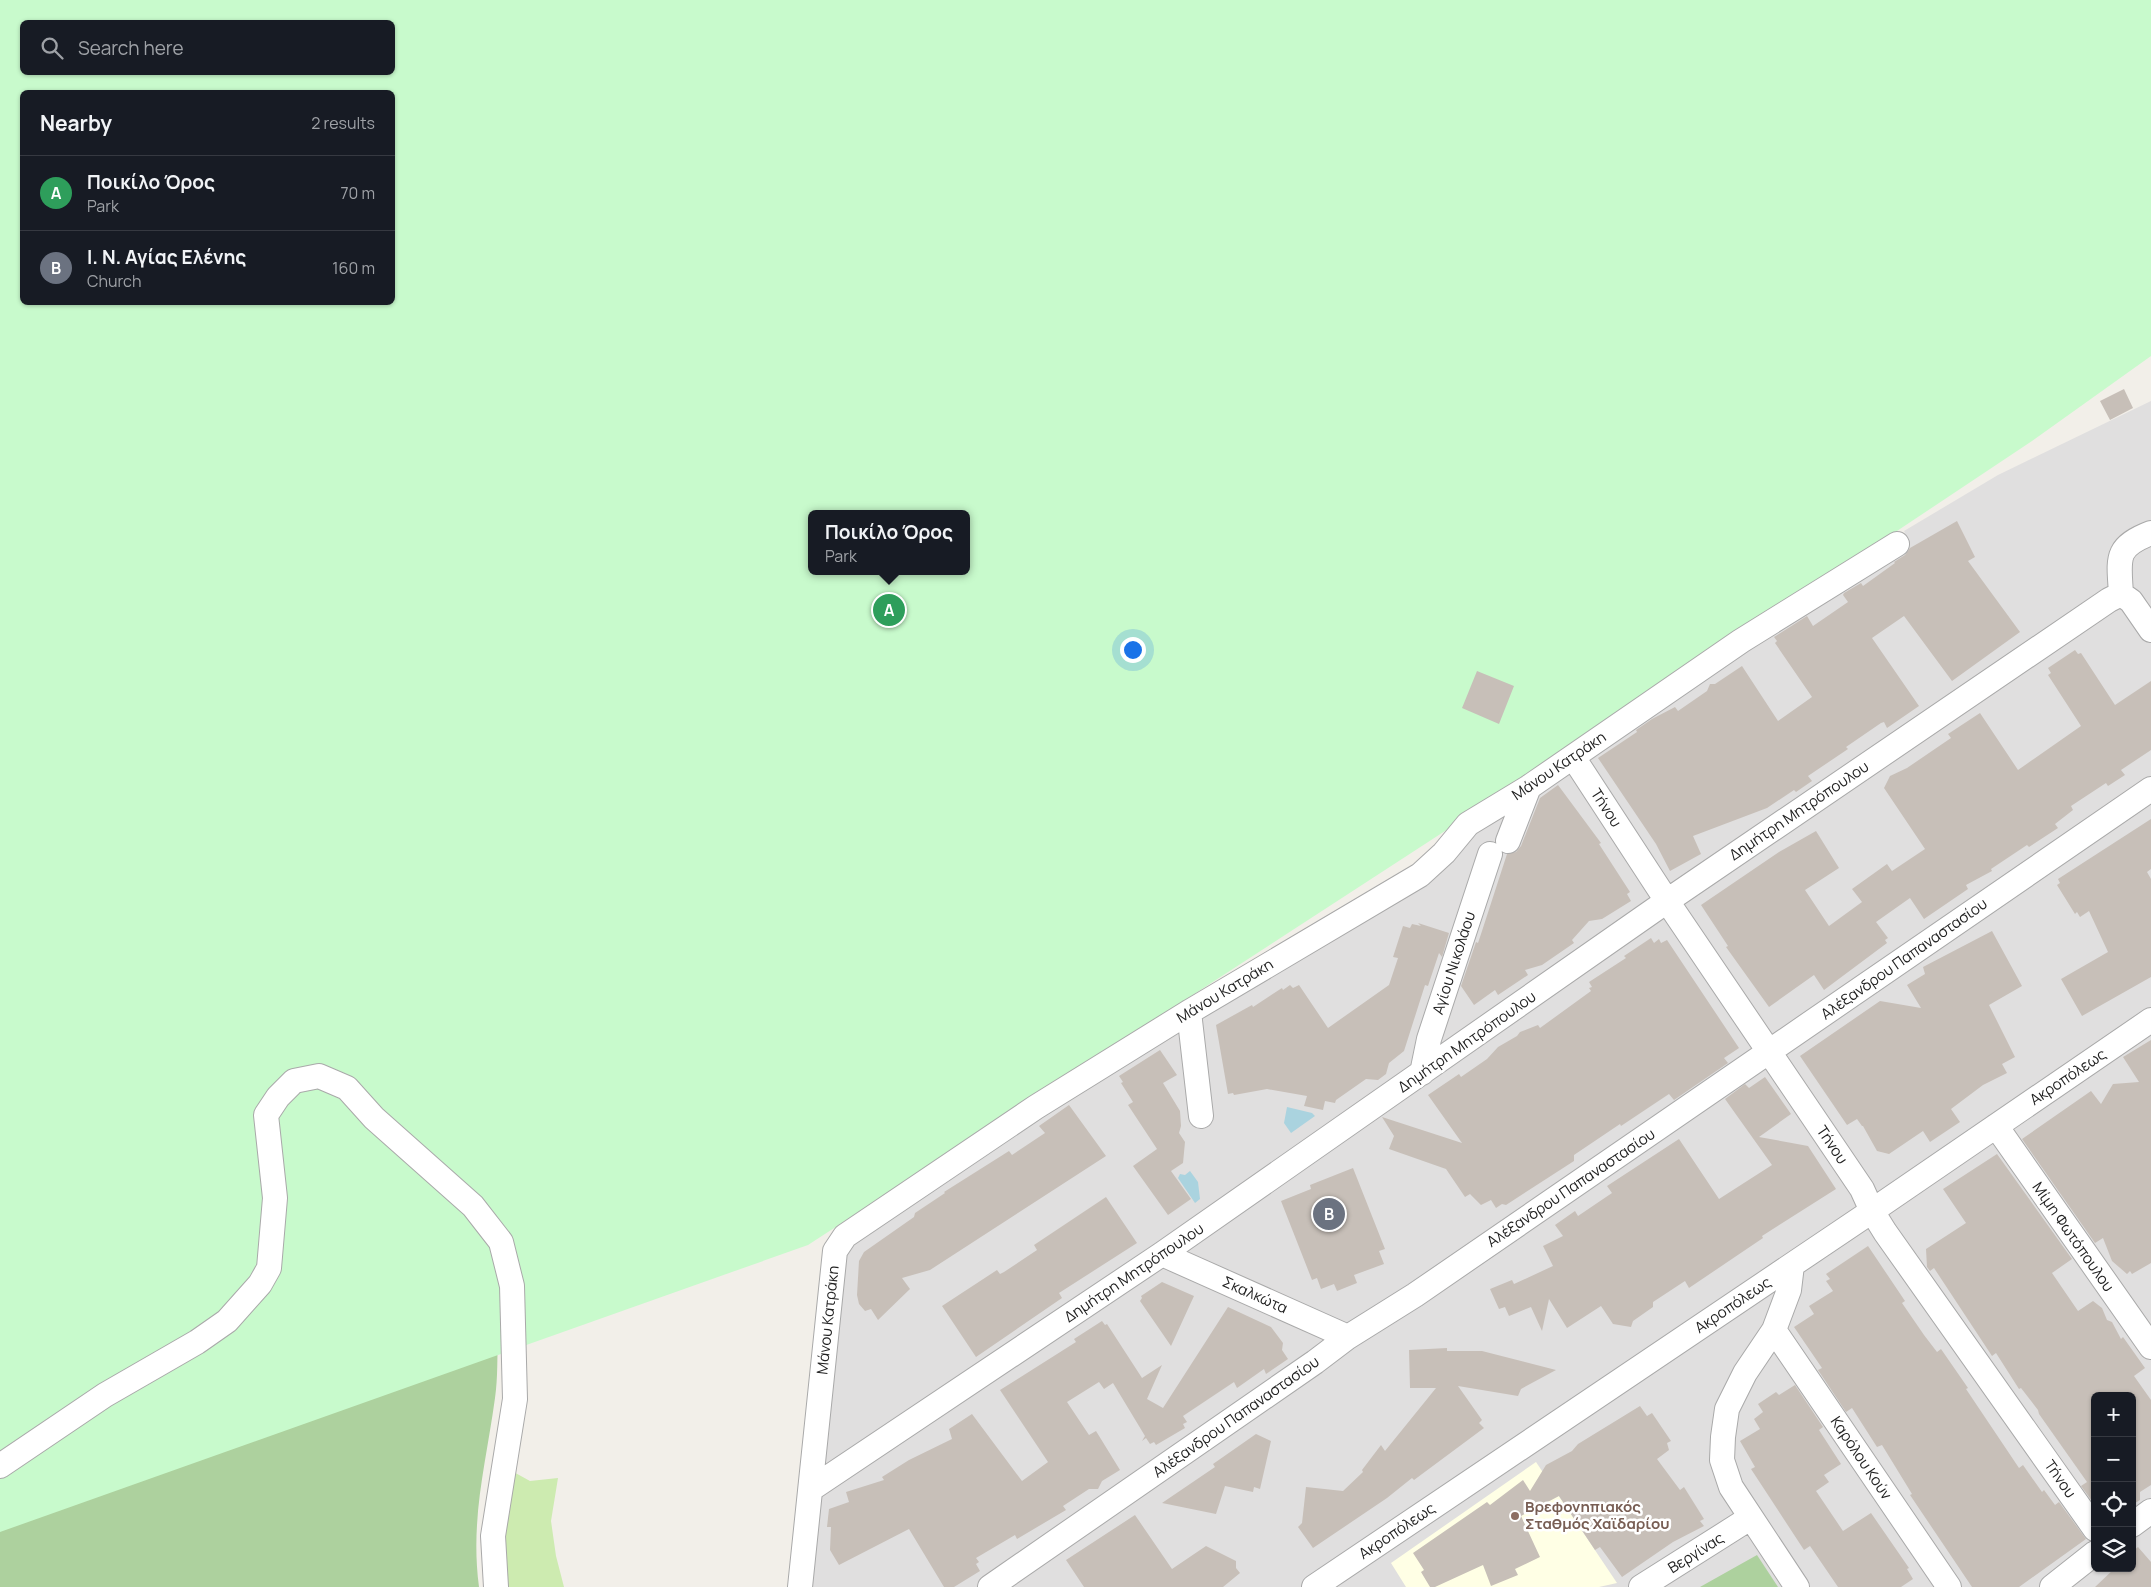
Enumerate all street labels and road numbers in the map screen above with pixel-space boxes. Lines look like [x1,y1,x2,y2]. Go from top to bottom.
street label: Μάνου Κατράκη [1508,726,1610,805]
street label: Δημήτρη Μητρόπουλου [1725,756,1873,865]
street label: Τήνου [1586,784,1627,831]
street label: Αλέξανδρου Παπαναστασίου [1816,893,1991,1024]
street label: Αγίου Νικολάου [1427,909,1480,1017]
street label: Μάνου Κατράκη [1172,953,1277,1028]
street label: Δημήτρη Μητρόπουλου [1393,986,1540,1097]
street label: Ακροπόλεως [2025,1043,2110,1110]
street label: Τήνου [1812,1121,1853,1168]
street label: Αλέξανδρου Παπαναστασίου [1482,1123,1659,1252]
street label: Μίμη Φωτόπουλου [2028,1178,2119,1296]
street label: Δημήτρη Μητρόπουλου [1060,1218,1208,1327]
street label: Μάνου Κατράκη [811,1264,844,1375]
street label: Σκαλκώτα [1219,1271,1291,1318]
street label: Ακροπόλεως [1690,1271,1775,1338]
street label: Αλέξανδρου Παπαναστασίου [1148,1351,1323,1482]
street label: Καρόλου Κούν [1826,1412,1897,1504]
street label: Τήνου [2040,1455,2081,1502]
street label: Ακροπόλεως [1354,1497,1439,1564]
street label: Βεργίνας [1664,1527,1728,1578]

